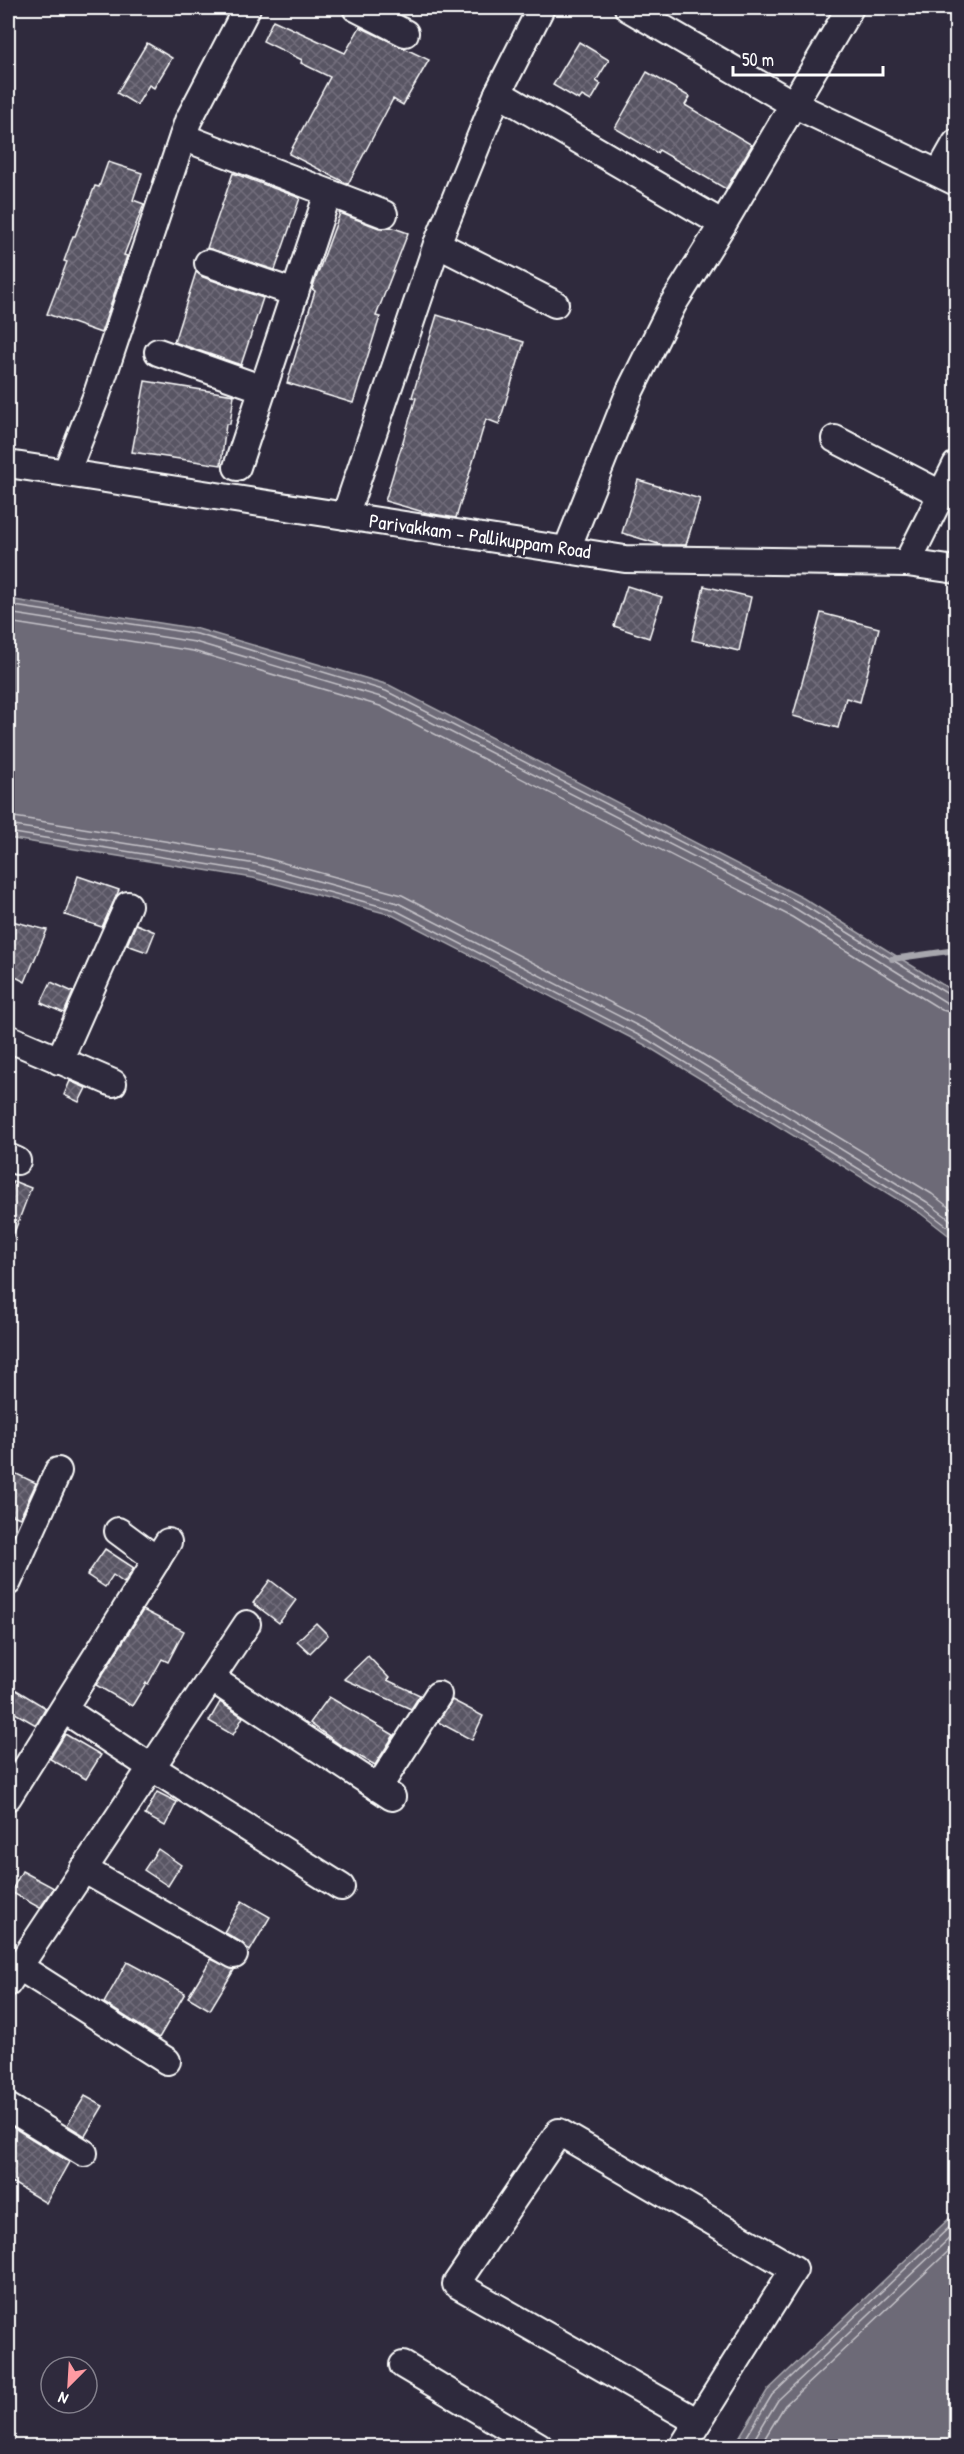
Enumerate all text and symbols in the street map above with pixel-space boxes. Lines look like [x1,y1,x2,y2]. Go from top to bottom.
scale bar [733,39,883,77]
text: 50 m [742,47,774,72]
street label: Parivakkam - Pallikuppam Road [367,507,593,564]
north arrow [39,2355,99,2415]
text: N [54,2387,71,2410]

